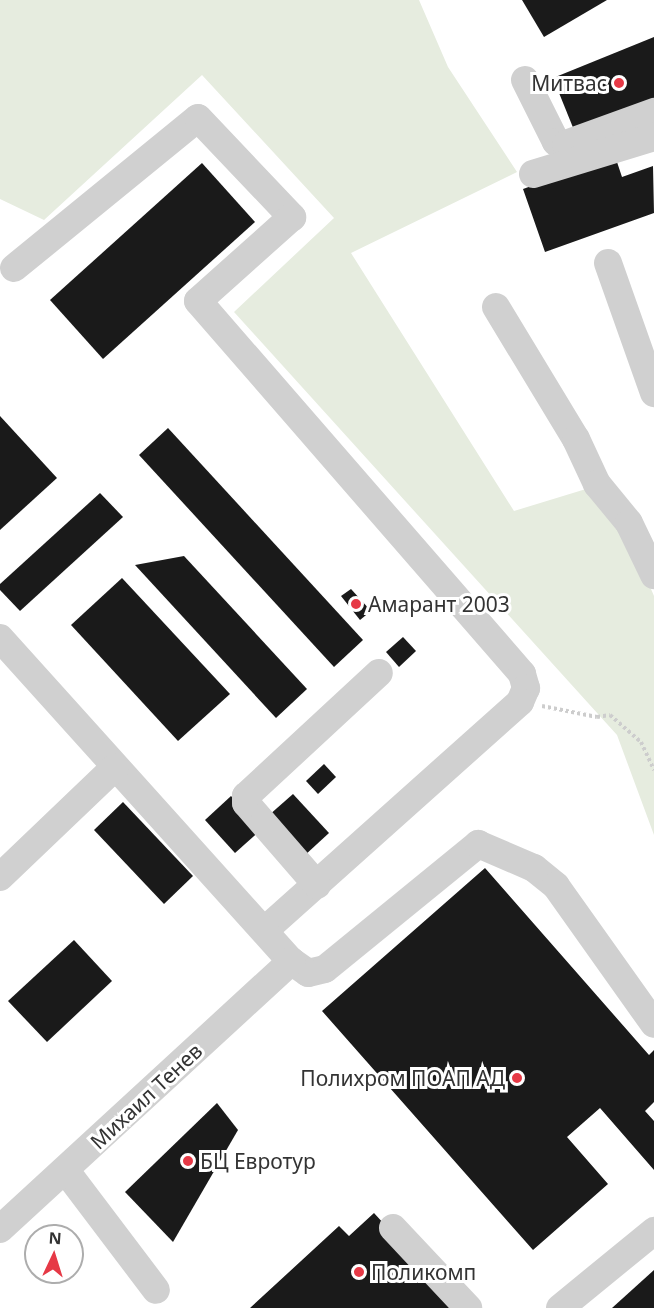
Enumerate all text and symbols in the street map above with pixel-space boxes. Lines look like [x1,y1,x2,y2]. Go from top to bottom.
place label: Митвас [531,70,607,96]
marker: Митвас [612,76,626,90]
place label: Амарант 2003 [368,591,510,617]
marker: Амарант 2003 [349,597,363,611]
street label: Михаил Тенев [85,1038,207,1154]
place label: Полихром ПОАП АД [300,1065,505,1091]
marker: Полихром ПОАП АД [510,1071,524,1085]
place label: БЦ Евротур [200,1148,316,1174]
marker: БЦ Евротур [181,1154,195,1168]
north arrow [24,1224,84,1284]
text: N [48,1227,62,1249]
place label: Поликомп [371,1259,476,1285]
marker: Поликомп [352,1265,366,1279]

